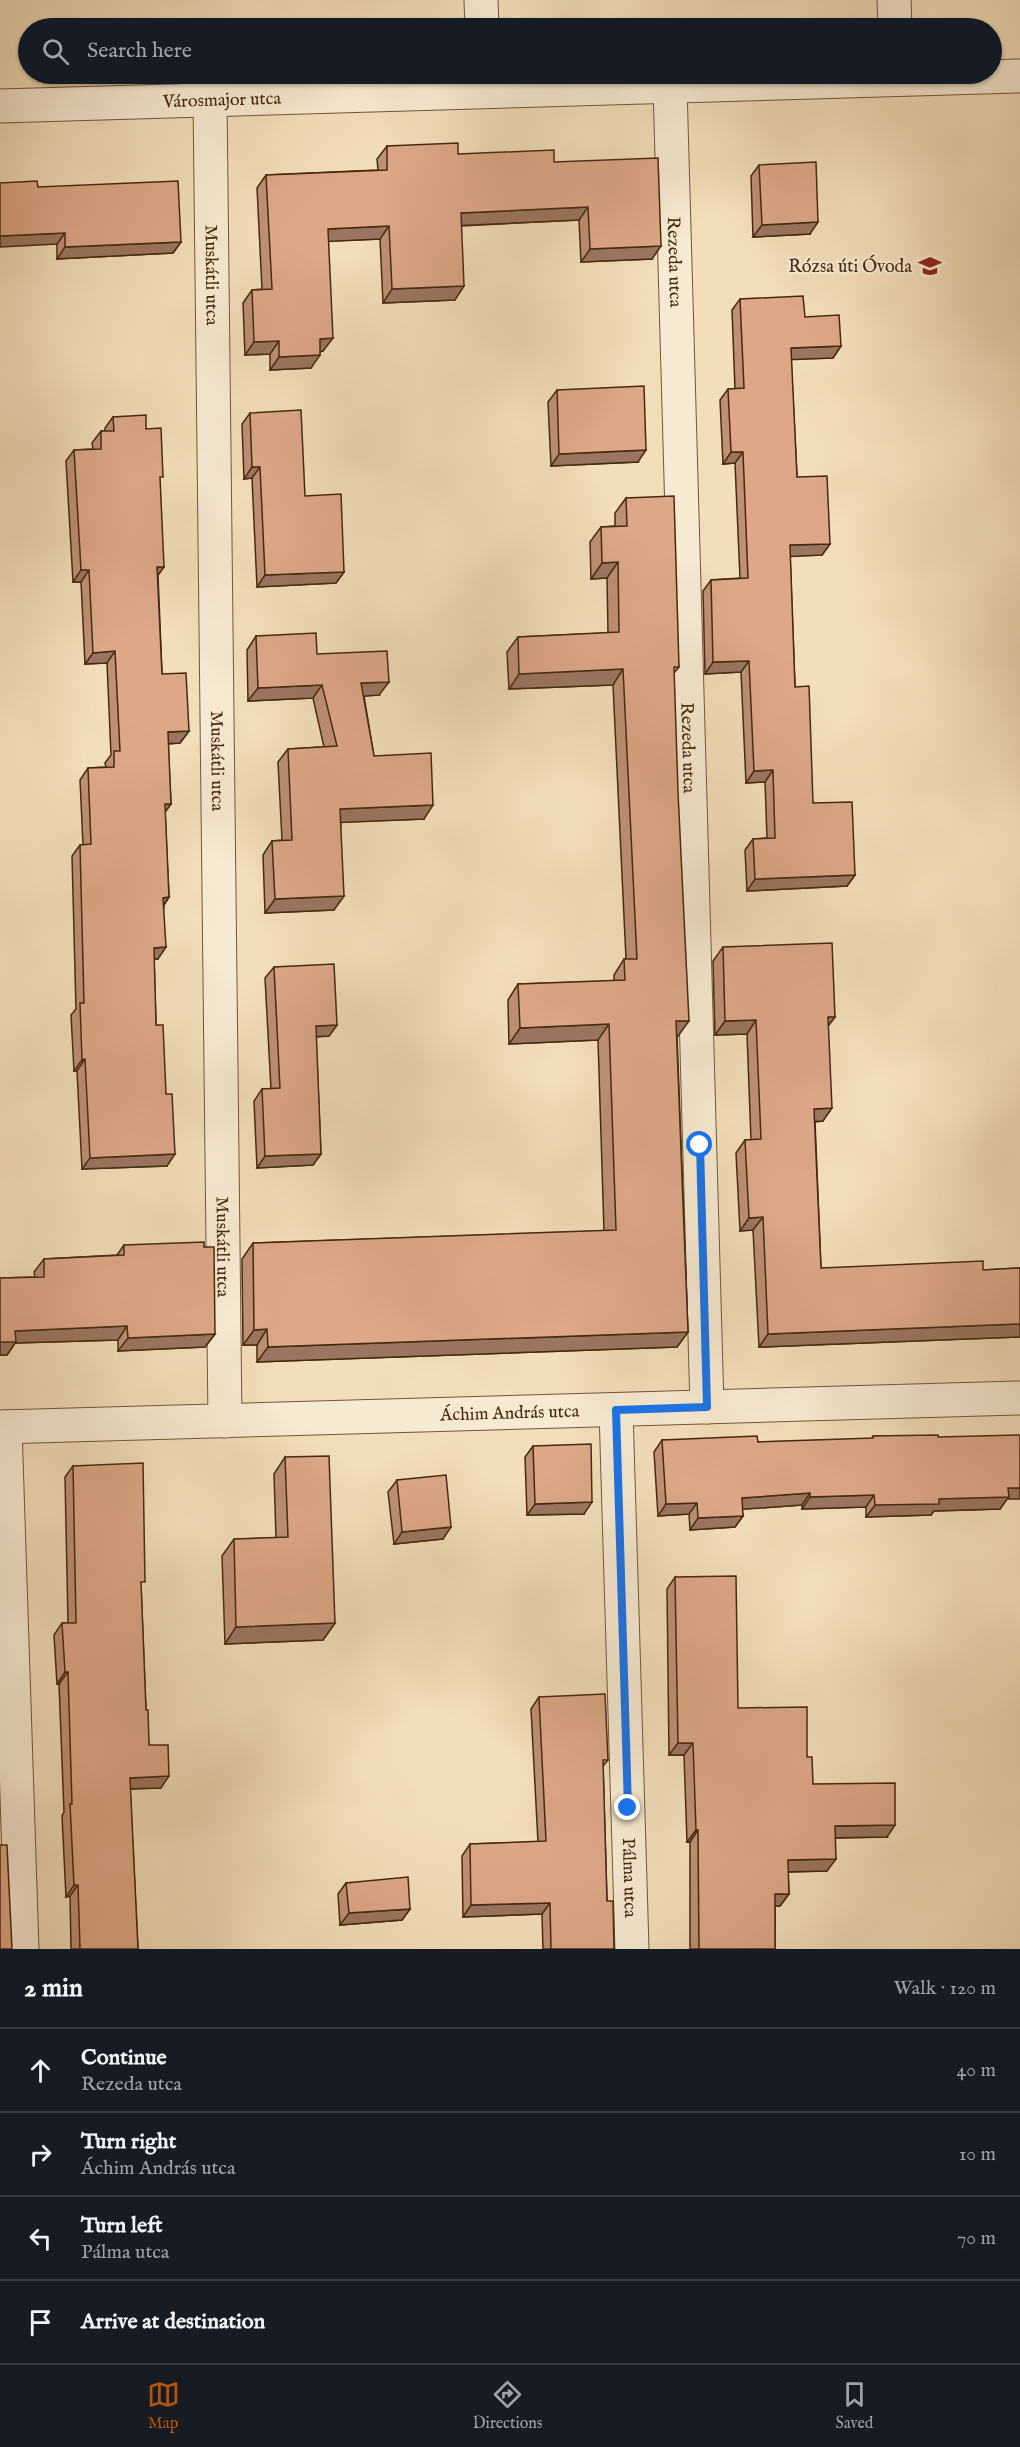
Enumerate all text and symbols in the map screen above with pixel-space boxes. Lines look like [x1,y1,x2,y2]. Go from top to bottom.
search box [18,18,1002,84]
icon: search [39,35,72,68]
text: Search here [87,37,192,65]
street label: Városmajor utca [161,88,282,114]
street label: Rezeda utca [661,216,686,308]
street label: Muskátli utca [198,225,223,326]
school or university icon: Rózsa úti Óvoda [917,253,943,279]
place label: Rózsa úti Óvoda [788,254,912,279]
street label: Rezeda utca [674,702,700,794]
street label: Muskátli utca [204,710,228,812]
route start [686,1131,712,1157]
street label: Muskátli utca [209,1196,234,1298]
street label: Áchim András utca [439,1401,580,1428]
route end [614,1794,640,1820]
street label: Pálma utca [616,1838,641,1918]
text: 2 min [24,1972,83,2005]
text: Walk · 120 m [894,1976,996,2001]
text: Continue [81,2044,167,2072]
icon: ahead [24,2054,57,2087]
text: 40 m [957,2058,996,2083]
text: Rezeda utca [81,2072,182,2097]
text: Turn right [81,2128,176,2156]
icon: right [24,2138,57,2171]
text: 10 m [959,2142,996,2167]
text: Áchim András utca [81,2156,236,2181]
text: Turn left [81,2212,163,2240]
icon: left [24,2222,57,2255]
text: 70 m [957,2226,996,2251]
text: Pálma utca [81,2240,169,2265]
icon: arrive [24,2306,57,2339]
text: Arrive at destination [81,2308,265,2336]
tab: Map [147,2378,180,2434]
tab: Directions [473,2378,542,2434]
tab: Saved [836,2378,873,2434]

